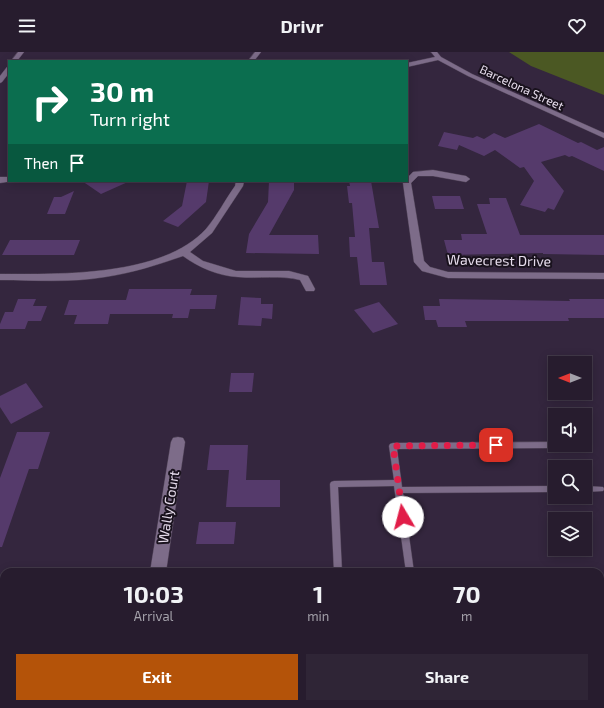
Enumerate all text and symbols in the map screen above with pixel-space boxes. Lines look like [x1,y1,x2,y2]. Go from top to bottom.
icon: menu [16,15,38,37]
text: Drivr [281,15,323,37]
icon: heart [566,15,588,37]
street label: Barcelona Street [478,61,567,113]
text: 30 m [90,74,154,108]
icon: right [24,76,76,128]
text: Turn right [90,108,170,130]
icon: arrive [66,152,88,174]
text: Then [24,154,58,172]
street label: Wavecrest Drive [447,251,551,269]
north arrow [548,356,592,400]
map controls [548,356,592,556]
button: sound [548,408,592,452]
pin [479,428,513,462]
icon: arrive [485,434,507,456]
button: search [548,460,592,504]
street label: Wally Court [154,469,182,545]
position arrow [382,496,424,538]
button: layers [548,512,592,556]
text: 10:03 [123,579,184,608]
text: 1 [313,579,323,608]
text: 70 [453,579,481,608]
text: Arrival [134,608,173,624]
text: min [307,608,329,624]
text: m [461,608,472,624]
button: Exit [16,654,298,700]
button: Share [306,654,588,700]

